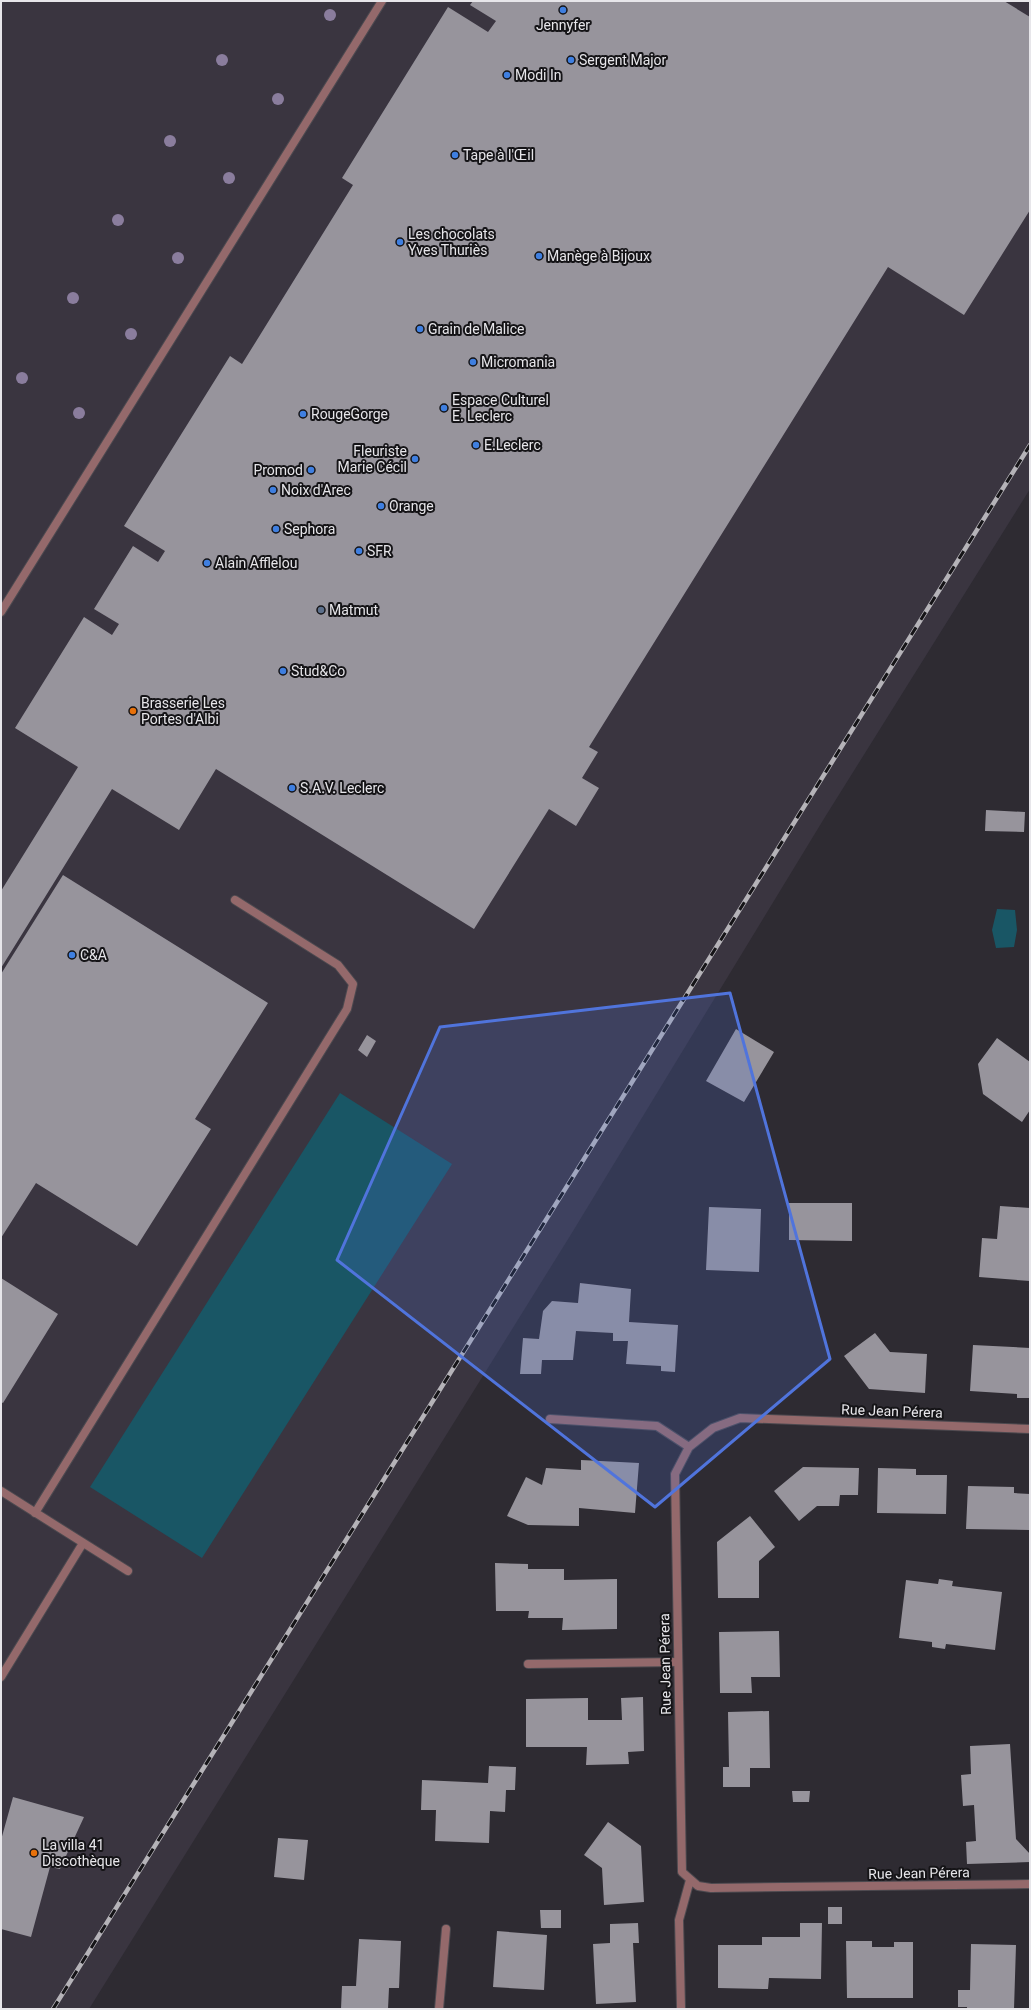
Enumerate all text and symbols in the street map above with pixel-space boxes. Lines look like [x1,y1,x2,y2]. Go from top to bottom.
marker: Jennyfer [558,5,568,15]
place label: Jennyfer [536,17,590,33]
place label: Sergent Major [579,52,667,68]
marker: Sergent Major [566,55,576,65]
place label: Modi In [515,67,562,83]
marker: Modi In [502,70,512,80]
place label: Tape à l'Œil [463,147,534,163]
marker: Tape à l'Œil [450,150,460,160]
place label: Les chocolats Yves Thuriès [408,226,495,258]
marker: Les chocolats Yves Thuriès [395,237,405,247]
place label: Manège à Bijoux [547,248,650,264]
marker: Manège à Bijoux [534,251,544,261]
place label: Grain de Malice [428,321,524,337]
marker: Grain de Malice [415,324,425,334]
place label: Micromania [481,354,555,370]
marker: Micromania [468,357,478,367]
place label: Espace Culturel E. Leclerc [452,392,549,424]
marker: Espace Culturel E. Leclerc [439,403,449,413]
place label: RougeGorge [311,406,388,422]
marker: RougeGorge [298,409,308,419]
place label: E.Leclerc [484,437,541,453]
marker: E.Leclerc [471,440,481,450]
place label: Fleuriste Marie Cécil [337,443,407,475]
marker: Fleuriste Marie Cécil [410,454,420,464]
place label: Promod [253,462,303,478]
marker: Promod [306,465,316,475]
place label: Noix d'Arec [281,482,351,498]
marker: Noix d'Arec [268,485,278,495]
place label: Orange [389,498,434,514]
marker: Orange [376,501,386,511]
place label: Sephora [284,521,335,537]
marker: Sephora [271,524,281,534]
place label: SFR [367,543,392,559]
marker: SFR [354,546,364,556]
place label: Alain Afflelou [215,555,297,571]
marker: Alain Afflelou [202,558,212,568]
place label: Matmut [329,602,378,618]
marker: Matmut [316,605,326,615]
place label: Stud&Co [291,663,345,679]
marker: Stud&Co [278,666,288,676]
place label: Brasserie Les Portes d'Albi [141,695,225,727]
marker: Brasserie Les Portes d'Albi [128,706,138,716]
place label: S.A.V. Leclerc [300,780,384,796]
marker: S.A.V. Leclerc [287,783,297,793]
place label: C&A [80,947,107,963]
marker: C&A [67,950,77,960]
street label: Rue Jean Pérera [841,1401,943,1421]
street label: Rue Jean Pérera [656,1613,674,1715]
place label: La villa 41 Discothèque [42,1837,120,1869]
marker: La villa 41 Discothèque [29,1848,39,1858]
street label: Rue Jean Pérera [868,1864,970,1882]

